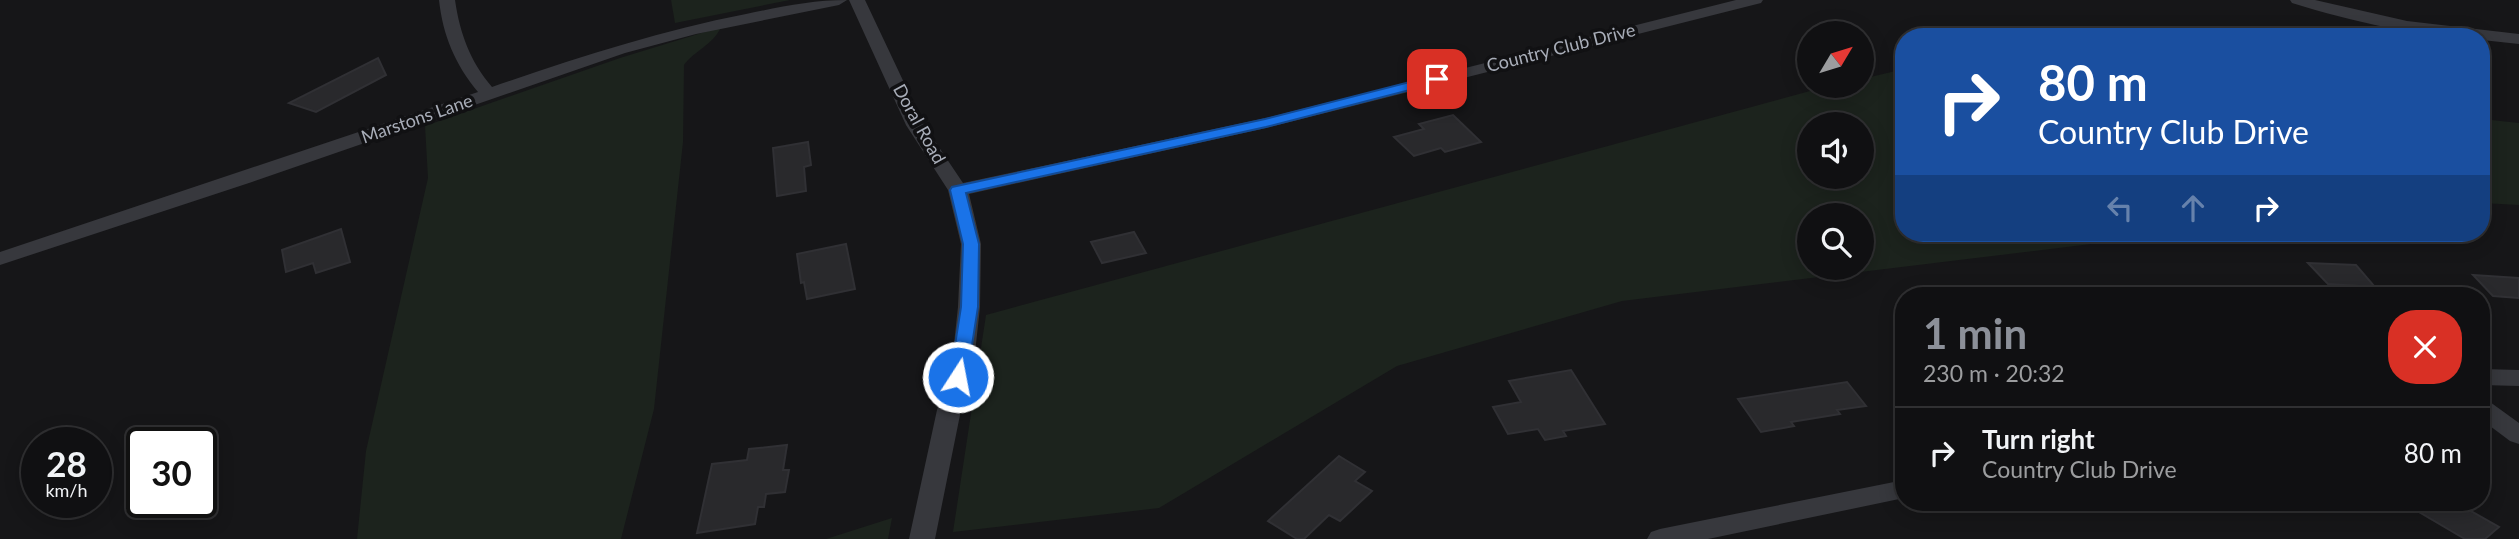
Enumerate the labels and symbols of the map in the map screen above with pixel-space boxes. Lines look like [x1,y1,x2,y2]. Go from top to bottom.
street label: Country Club Drive [1484,18,1637,76]
north arrow [1797,21,1874,98]
pin [1407,49,1467,109]
street label: Doral Road [889,80,951,167]
street label: Marstons Lane [358,89,475,147]
position arrow [921,340,995,414]
speed limit sign: 30 [126,427,217,518]

